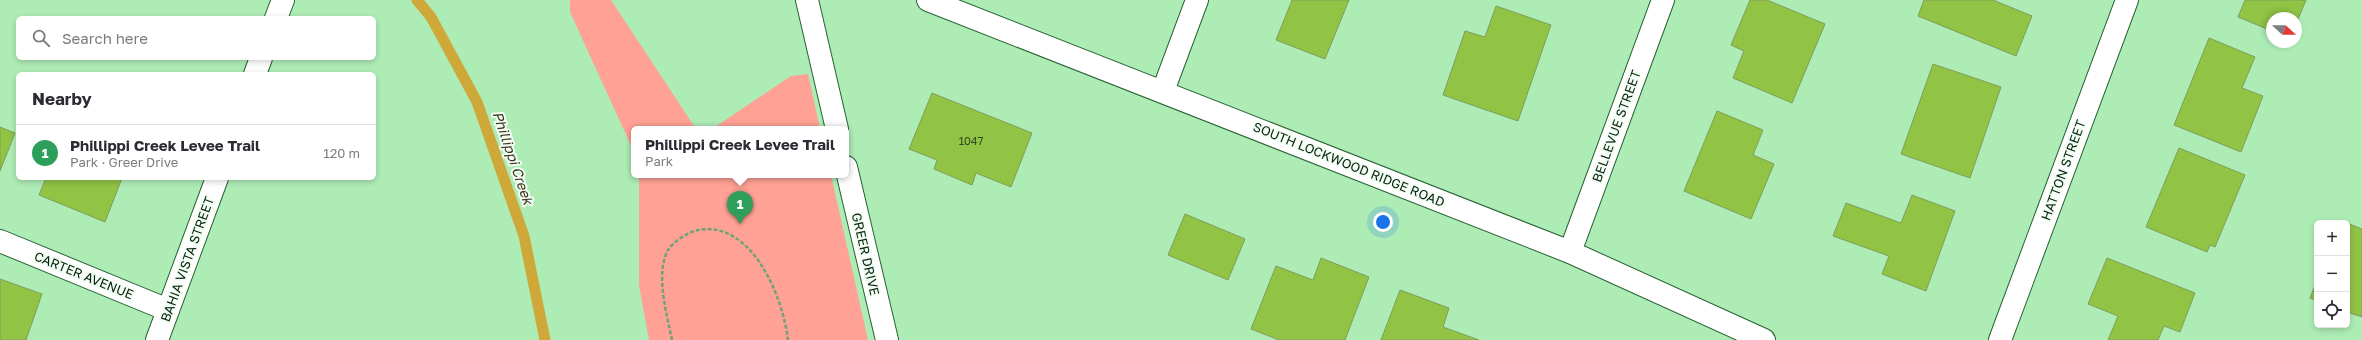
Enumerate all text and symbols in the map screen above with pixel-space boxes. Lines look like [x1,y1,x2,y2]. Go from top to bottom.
north arrow [2266,12,2302,48]
search box [16,16,376,60]
icon: search [30,27,52,49]
text: Search here [62,29,148,47]
street label: BELLEVUE STREET [1588,68,1644,184]
text: Nearby [32,88,92,109]
water label: Phillippi Creek [490,109,538,209]
street label: SOUTH LOCKWOOD RIDGE ROAD [1251,118,1447,210]
street label: HATTON STREET [2037,118,2089,222]
popup [631,126,849,178]
house number: 1047 [959,134,984,147]
text: Phillippi Creek Levee Trail [645,135,835,153]
text: Phillippi Creek Levee Trail [70,136,260,154]
text: 1 [42,145,48,161]
text: 120 m [323,145,360,161]
text: Park [645,153,673,169]
text: Park · Greer Drive [70,154,178,170]
pin: 1 [727,191,753,224]
street label: BAHIA VISTA STREET [157,194,217,324]
street label: GREER DRIVE [849,211,883,297]
your location [1373,212,1393,232]
map controls [2314,220,2350,328]
button: + [2314,220,2350,256]
street label: CARTER AVENUE [32,248,136,302]
button: − [2314,256,2350,292]
button: locate [2314,292,2350,328]

